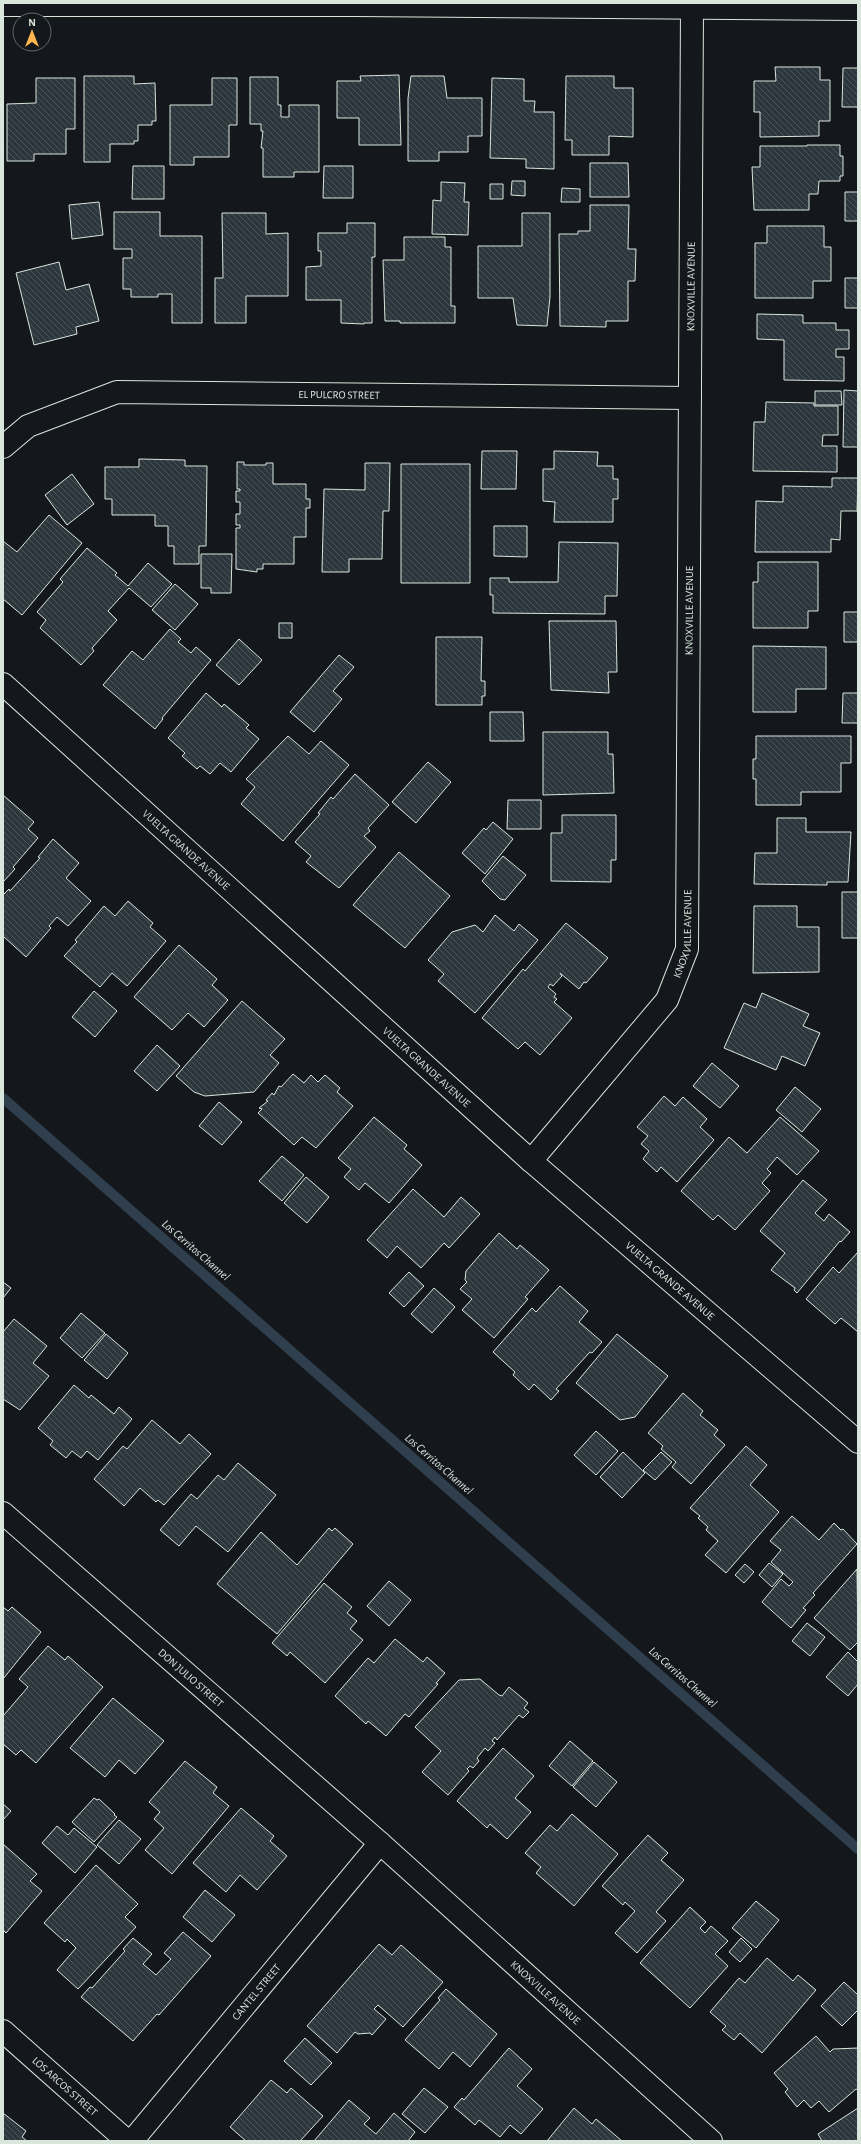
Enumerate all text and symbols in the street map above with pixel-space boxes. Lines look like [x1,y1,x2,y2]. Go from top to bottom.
north arrow [12,12,52,52]
text: N [28,17,36,28]
street label: KNOXVILLE AVENUE [685,241,697,331]
street label: EL PULCRO STREET [298,389,381,401]
street label: KNOXVILLE AVENUE [684,565,695,655]
street label: VUELTA GRANDE AVENUE [140,808,232,893]
street label: KNOXVILLE AVENUE [671,889,694,979]
street label: VUELTA GRANDE AVENUE [381,1025,473,1110]
water label: Los Cerritos Channel [160,1217,232,1283]
street label: VUELTA GRANDE AVENUE [623,1240,717,1323]
water label: Los Cerritos Channel [403,1431,475,1497]
water label: Los Cerritos Channel [647,1644,719,1710]
street label: DON JULIO STREET [156,1647,226,1710]
street label: KNOXVILLE AVENUE [508,1959,583,2027]
street label: CANTEL STREET [230,1962,283,2022]
street label: LOS ARCOS STREET [30,2055,100,2118]

